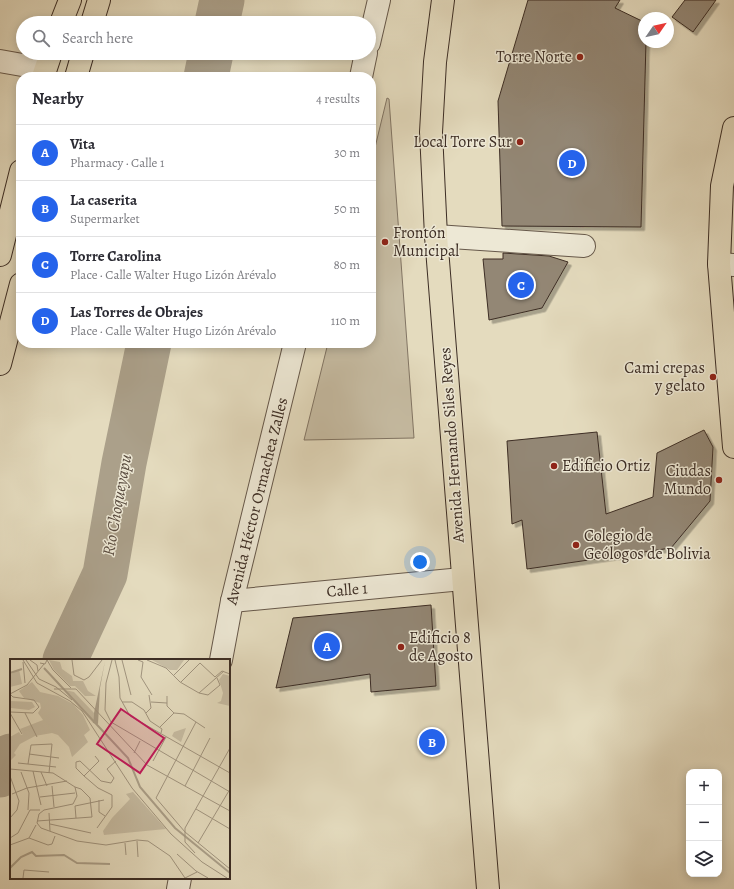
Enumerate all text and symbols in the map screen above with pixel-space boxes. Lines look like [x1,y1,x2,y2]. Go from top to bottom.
north arrow [638,12,674,48]
search box [16,16,376,60]
icon: search [30,27,52,49]
text: Search here [62,28,133,48]
place label: Torre Norte [496,46,572,68]
marker: Torre Norte [575,52,585,62]
text: Nearby [32,87,83,110]
text: 4 results [316,90,360,107]
place label: Local Torre Sur [413,131,512,153]
text: Vita [70,134,95,154]
marker: Local Torre Sur [515,137,525,147]
text: A [41,144,49,161]
text: 30 m [334,144,360,161]
pin: D [559,148,585,178]
text: Pharmacy · Calle 1 [70,154,164,171]
text: La caserita [70,190,137,210]
text: B [41,200,49,217]
text: 50 m [334,200,360,217]
text: Supermarket [70,210,140,227]
place label: Frontón Municipal [393,222,459,262]
marker: Frontón Municipal [380,237,390,247]
text: Torre Carolina [70,246,162,266]
text: C [41,256,49,273]
text: 80 m [333,256,360,273]
text: Place · Calle Walter Hugo Lizón Arévalo [70,266,276,283]
pin: C [508,270,534,300]
text: Las Torres de Obrajes [70,302,203,322]
text: D [40,312,50,329]
text: 110 m [331,312,360,329]
text: Place · Calle Walter Hugo Lizón Arévalo [70,322,276,339]
street label: Avenida Hernando Siles Reyes [434,347,470,544]
place label: Cami crepas y gelato [624,357,705,397]
marker: Cami crepas y gelato [708,372,718,382]
street label: Avenida Héctor Ormachea Zalles [220,395,293,608]
water label: Río Choqueyapu [97,452,137,558]
place label: Edificio Ortiz [562,455,650,477]
place label: Ciudas Mundo [664,460,711,500]
marker: Edificio Ortiz [549,461,559,471]
marker: Ciudas Mundo [714,475,724,485]
place label: Colegio de Geólogos de Bolivia [584,525,711,565]
marker: Colegio de Geólogos de Bolivia [571,540,581,550]
your location [410,552,430,572]
street label: Calle 1 [326,577,369,603]
place label: Edificio 8 de Agosto [409,627,473,667]
pin: A [314,631,340,661]
marker: Edificio 8 de Agosto [396,642,406,652]
inset map [10,659,230,879]
pin: B [419,727,445,757]
map controls [686,769,722,877]
button: + [686,769,722,805]
button: − [686,805,722,841]
button: layers [686,841,722,877]

